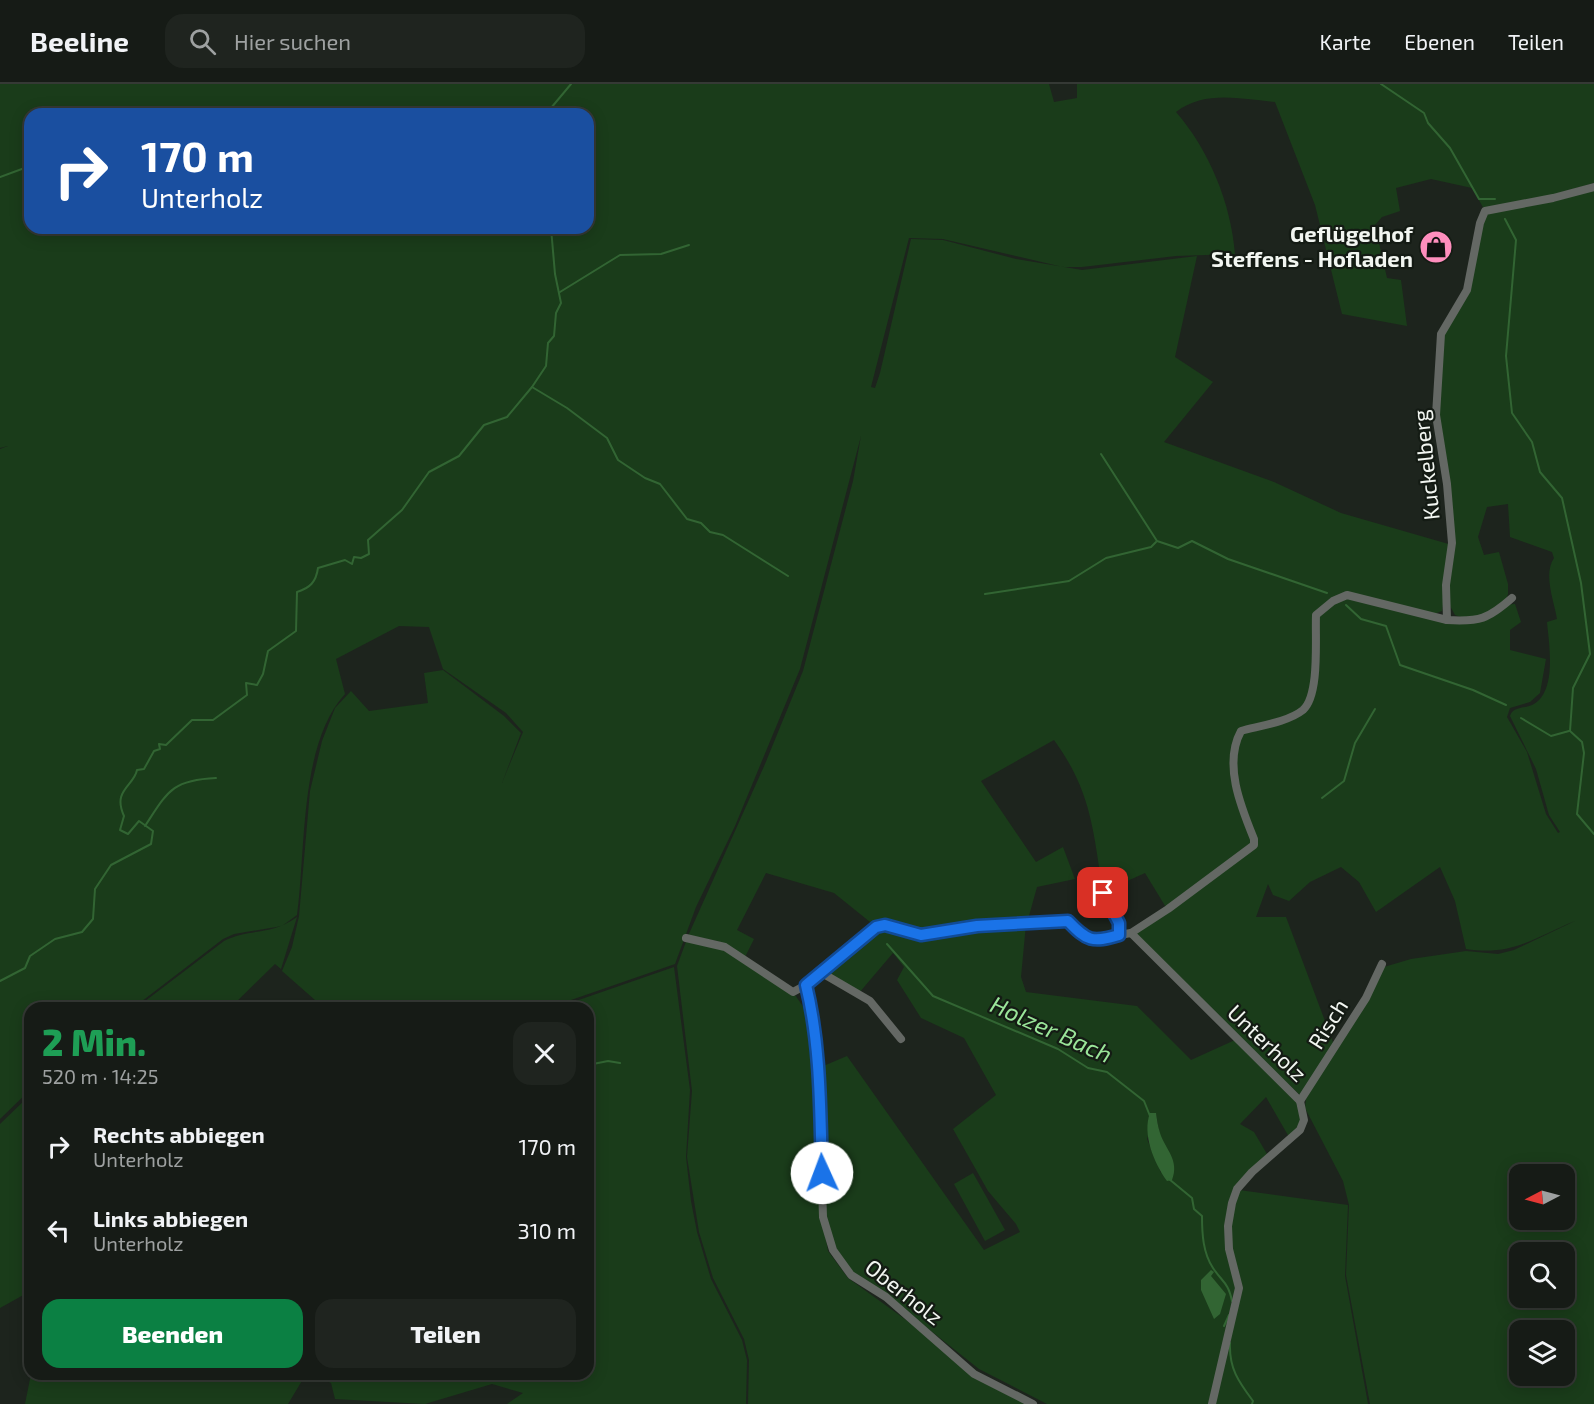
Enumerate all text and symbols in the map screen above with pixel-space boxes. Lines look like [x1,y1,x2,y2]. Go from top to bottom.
search box [165,14,585,68]
text: Beeline [30,24,129,58]
icon: search [186,25,219,58]
text: Hier suchen [234,28,351,54]
text: Karte [1320,29,1371,54]
text: Ebenen [1404,29,1475,54]
text: Teilen [1508,29,1564,54]
text: 170 m [141,130,254,180]
icon: right [42,132,120,210]
text: Unterholz [141,181,263,213]
place label: Geflügelhof Steffens - Hofladen [1211,220,1414,271]
shop icon: Geflügelhof Steffens - Hofladen [1418,229,1454,265]
street label: Kuckelberg [1406,409,1444,522]
pin [1077,867,1128,918]
icon: arrive [1086,876,1119,909]
water label: Holzer Bach [986,989,1117,1068]
street label: Risch [1302,994,1352,1053]
street label: Unterholz [1223,998,1313,1086]
text: 2 Min. [42,1020,146,1063]
button: close [513,1022,576,1085]
text: 520 m · 14:25 [42,1064,159,1088]
text: Rechts abbiegen [93,1121,265,1147]
icon: right [42,1130,75,1163]
text: 170 m [519,1133,576,1159]
position arrow [790,1141,854,1205]
text: Unterholz [93,1147,183,1171]
north arrow [1509,1164,1575,1230]
map controls [1509,1164,1575,1386]
text: Links abbiegen [93,1205,248,1231]
icon: left [42,1214,75,1247]
text: 310 m [518,1217,576,1243]
text: Unterholz [93,1231,183,1255]
button: search [1509,1242,1575,1308]
street label: Oberholz [861,1253,948,1329]
button: Beenden [42,1299,303,1368]
button: Teilen [315,1299,576,1368]
button: layers [1509,1320,1575,1386]

